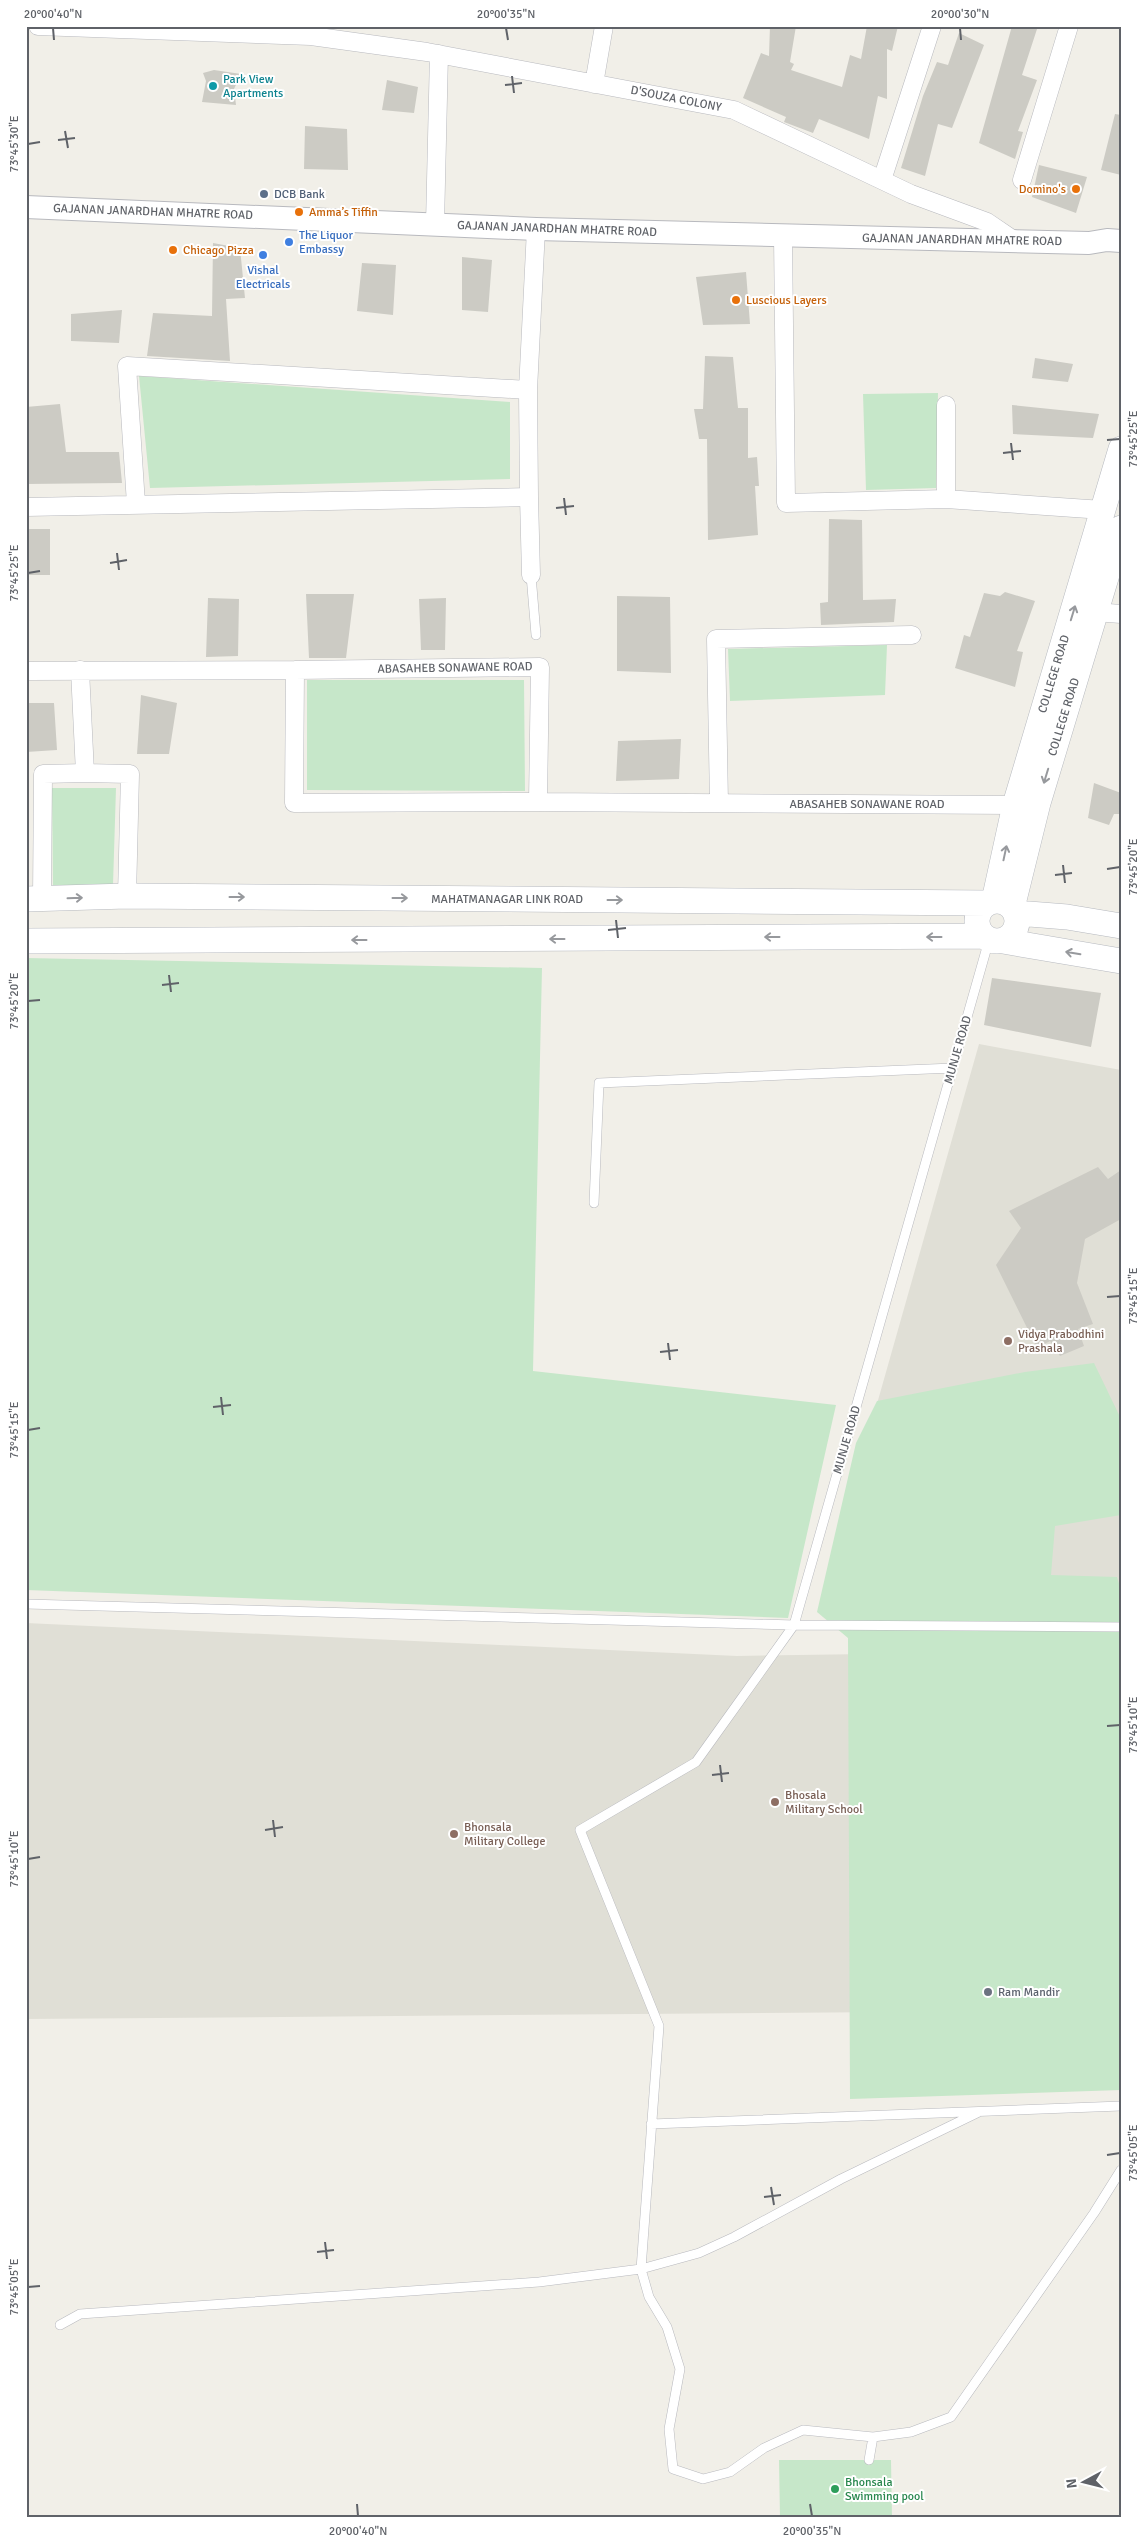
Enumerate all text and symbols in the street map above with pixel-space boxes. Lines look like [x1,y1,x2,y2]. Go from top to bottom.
text: 20°00'40"N [24,7,82,22]
text: 20°00'35"N [477,7,535,22]
text: 20°00'30"N [931,7,989,22]
place label: Park View Apartments [223,72,283,101]
marker: Park View Apartments [207,80,219,92]
street label: D'SOUZA COLONY [629,83,723,115]
text: 73°45'30"E [7,115,22,173]
place label: Domino's [1019,182,1066,197]
marker: Domino's [1070,183,1082,195]
place label: DCB Bank [274,187,325,202]
marker: DCB Bank [258,188,270,200]
street label: GAJANAN JANARDHAN MHATRE ROAD [53,201,253,223]
place label: Amma’s Tiffin [309,205,378,220]
marker: Amma’s Tiffin [293,206,305,218]
street label: GAJANAN JANARDHAN MHATRE ROAD [457,218,657,240]
place label: The Liquor Embassy [299,228,354,257]
street label: GAJANAN JANARDHAN MHATRE ROAD [862,231,1062,249]
marker: The Liquor Embassy [283,236,295,248]
place label: Chicago Pizza [183,243,254,258]
marker: Chicago Pizza [167,244,179,256]
marker: Vishal Electricals [257,249,269,261]
place label: Vishal Electricals [236,263,290,292]
place label: Luscious Layers [746,293,827,308]
marker: Luscious Layers [730,294,742,306]
text: 73°45'25"E [1126,410,1141,468]
text: 73°45'25"E [7,544,22,602]
one-way arrow [1068,605,1078,621]
street label: COLLEGE ROAD [1035,633,1073,715]
street label: ABASAHEB SONAWANE ROAD [377,659,533,677]
street label: COLLEGE ROAD [1045,676,1083,758]
one-way arrow [1040,768,1050,784]
street label: ABASAHEB SONAWANE ROAD [789,797,945,812]
text: 73°45'20"E [1126,838,1141,896]
one-way arrow [1001,846,1010,862]
one-way arrow [229,892,245,902]
street label: MAHATMANAGAR LINK ROAD [431,892,583,907]
one-way arrow [67,893,83,902]
one-way arrow [392,893,408,903]
one-way arrow [606,895,623,905]
one-way arrow [927,932,943,942]
one-way arrow [764,933,780,942]
one-way arrow [549,934,566,944]
one-way arrow [352,935,368,945]
one-way arrow [1065,947,1081,957]
text: 73°45'20"E [7,972,22,1030]
street label: MUNJE ROAD [941,1014,975,1086]
text: 73°45'15"E [1126,1267,1141,1325]
place label: Vidya Prabodhini Prashala [1018,1327,1104,1356]
marker: Vidya Prabodhini Prashala [1002,1335,1014,1347]
text: 73°45'15"E [7,1401,22,1459]
street label: MUNJE ROAD [830,1404,864,1476]
text: 73°45'10"E [1126,1696,1141,1754]
place label: Bhosala Military School [785,1788,863,1817]
marker: Bhosala Military School [769,1796,781,1808]
place label: Bhonsala Military College [464,1820,545,1849]
marker: Bhonsala Military College [448,1828,460,1840]
text: 73°45'10"E [7,1830,22,1888]
place label: Ram Mandir [998,1985,1060,2000]
marker: Ram Mandir [982,1986,994,1998]
text: 73°45'05"E [1126,2124,1141,2182]
text: 73°45'05"E [7,2258,22,2316]
north arrow [1060,2456,1110,2506]
place label: Bhonsala Swimming pool [845,2475,924,2504]
text: N [1063,2478,1081,2489]
marker: Bhonsala Swimming pool [829,2483,841,2495]
text: 20°00'40"N [329,2524,387,2539]
text: 20°00'35"N [783,2524,841,2539]

